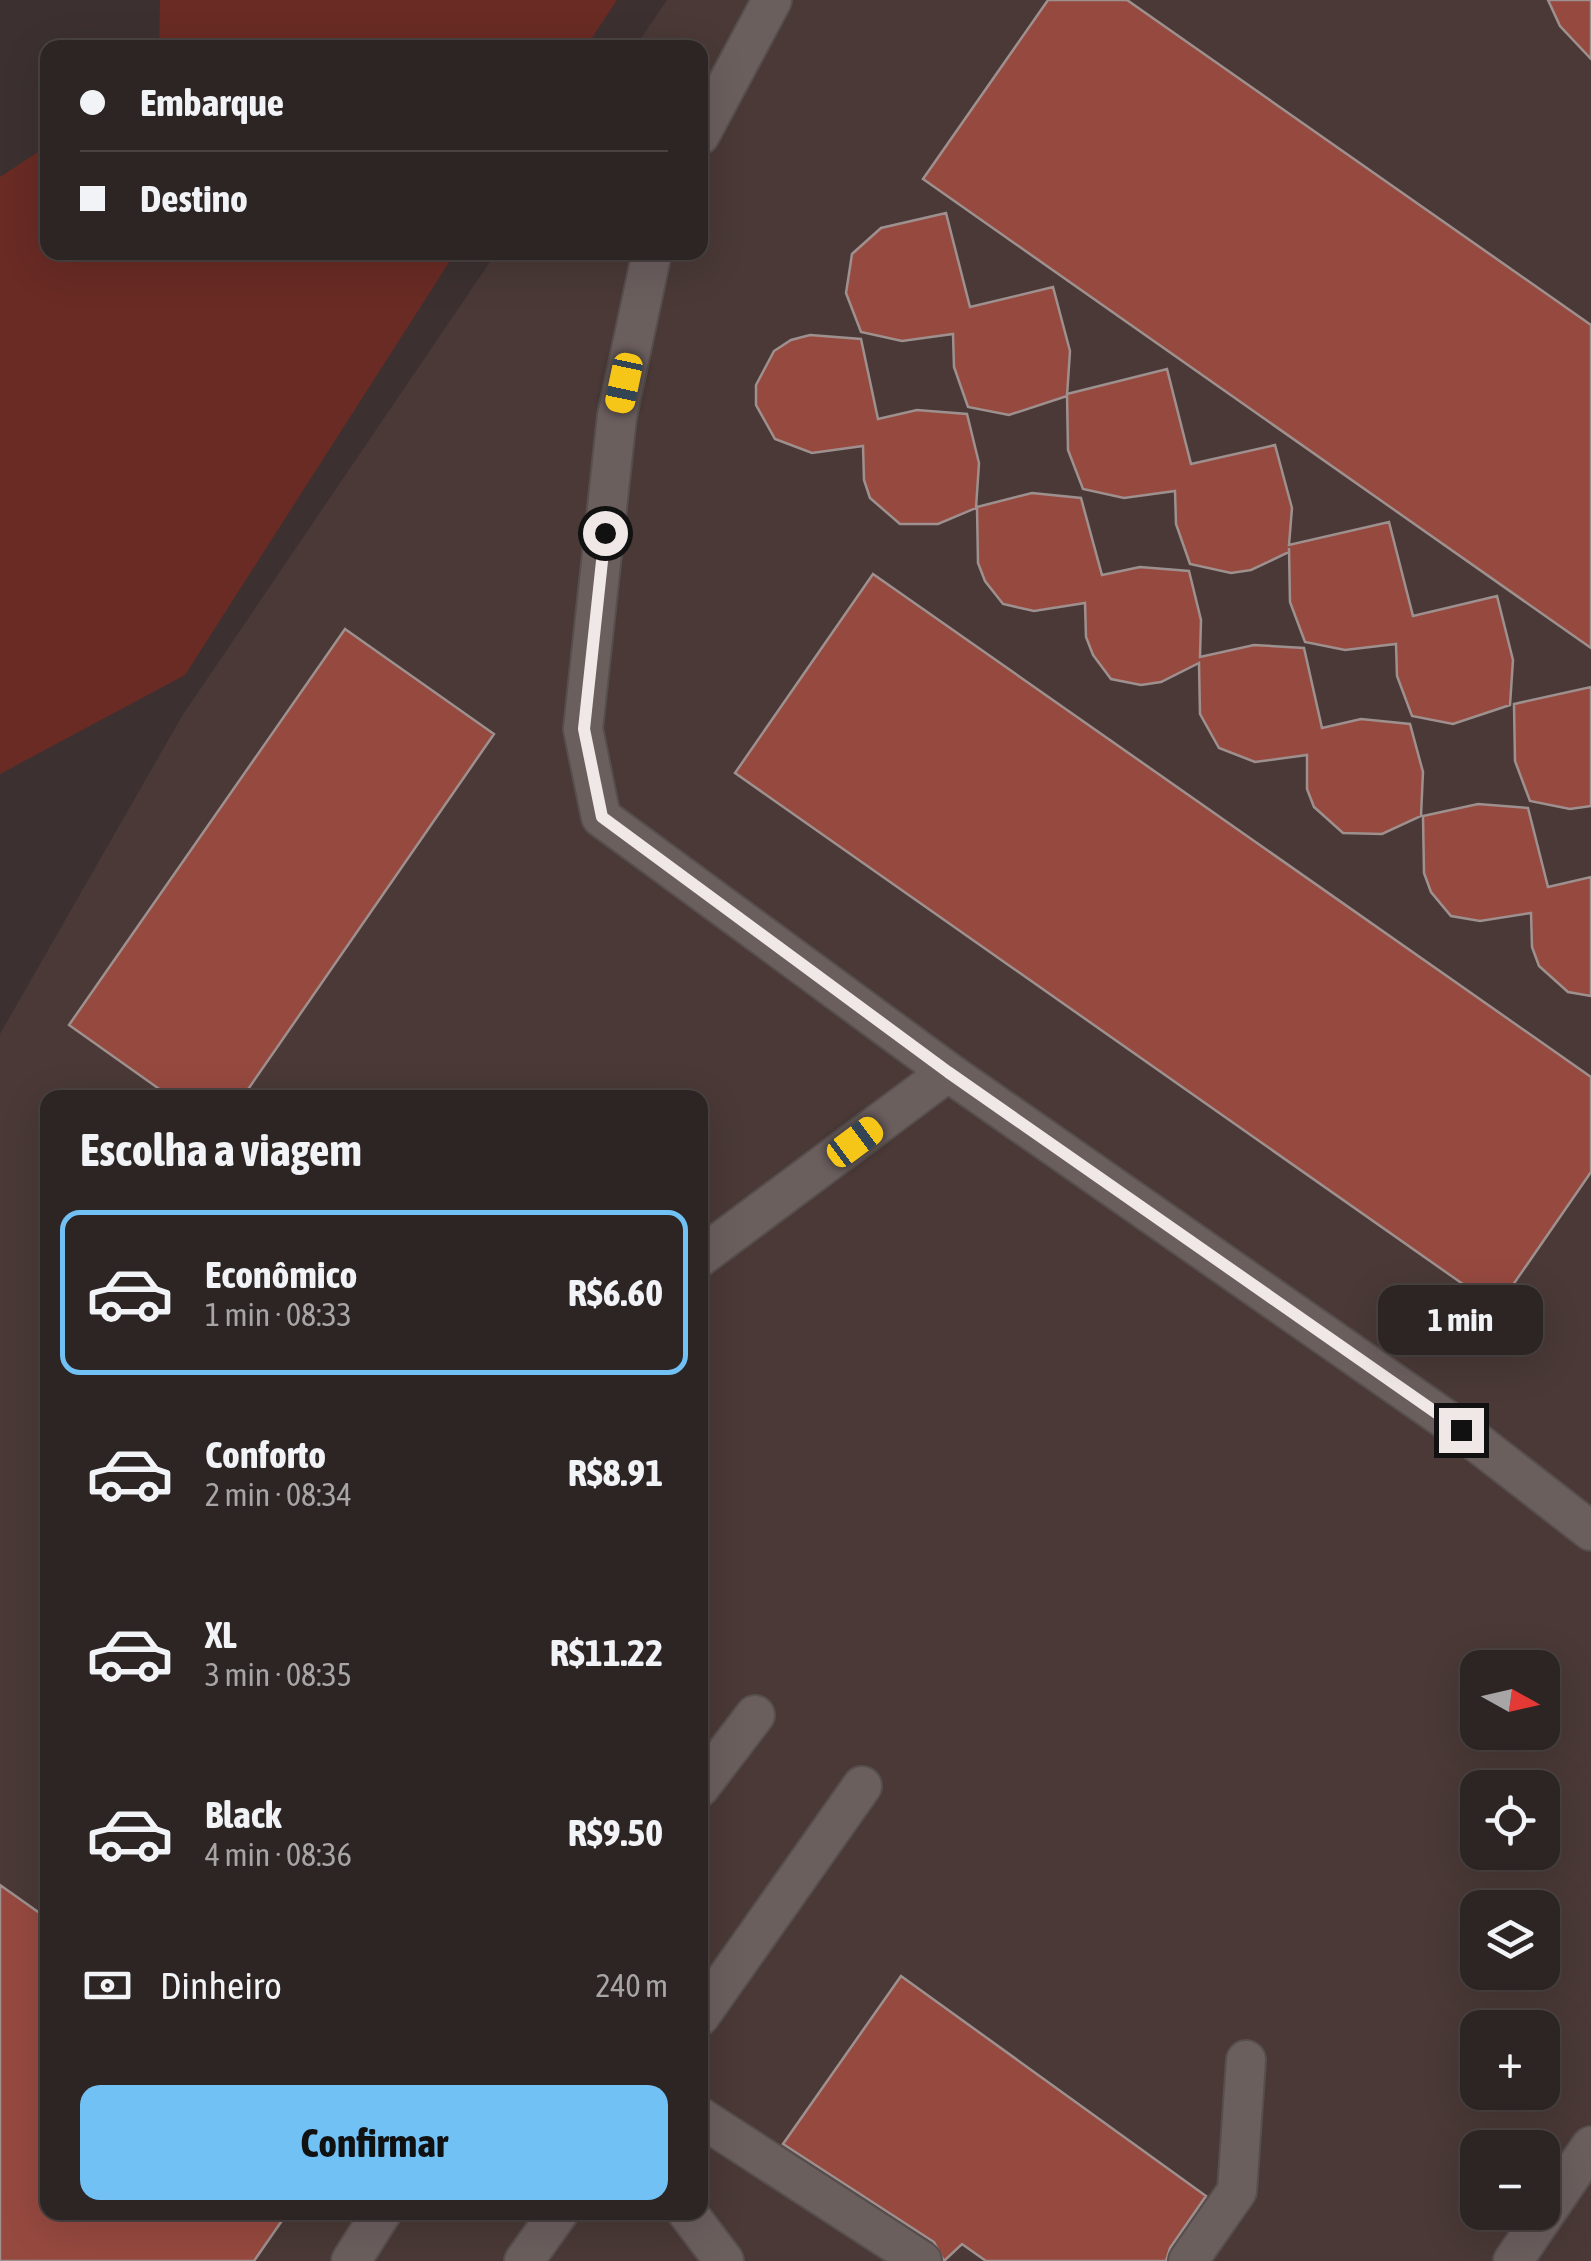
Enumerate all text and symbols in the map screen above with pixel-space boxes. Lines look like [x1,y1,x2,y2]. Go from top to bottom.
text: Embarque [140,81,284,124]
text: Destino [140,177,248,220]
car [603,351,645,415]
route start [583,511,628,556]
car [822,1112,888,1172]
text: Escolha a viagem [80,1124,362,1176]
icon: car [85,1248,175,1338]
text: Econômico [205,1253,357,1296]
text: R$6.60 [568,1271,663,1314]
callout: 1 min [1378,1285,1544,1355]
text: 1 min · 08:33 [205,1296,352,1333]
text: 1 min [1428,1301,1493,1338]
route end [1439,1408,1484,1453]
icon: car [85,1428,175,1518]
text: Conforto [205,1433,326,1476]
text: R$8.91 [568,1451,663,1494]
text: 2 min · 08:34 [205,1476,352,1513]
icon: car [85,1608,175,1698]
text: XL [205,1613,237,1656]
text: R$11.22 [550,1631,663,1674]
north arrow [1460,1650,1560,1750]
map controls [1460,1650,1560,2230]
text: 3 min · 08:35 [205,1656,352,1693]
button: locate [1460,1770,1560,1870]
icon: car [85,1788,175,1878]
text: Black [205,1793,282,1836]
text: R$9.50 [568,1811,663,1854]
text: 4 min · 08:36 [205,1836,352,1873]
button: layers [1460,1890,1560,1990]
icon: cash [80,1958,135,2013]
text: Dinheiro [160,1964,282,2007]
text: 240 m [595,1967,668,2004]
button: + [1460,2010,1560,2110]
button: Confirmar [80,2085,668,2200]
button: − [1460,2130,1560,2230]

